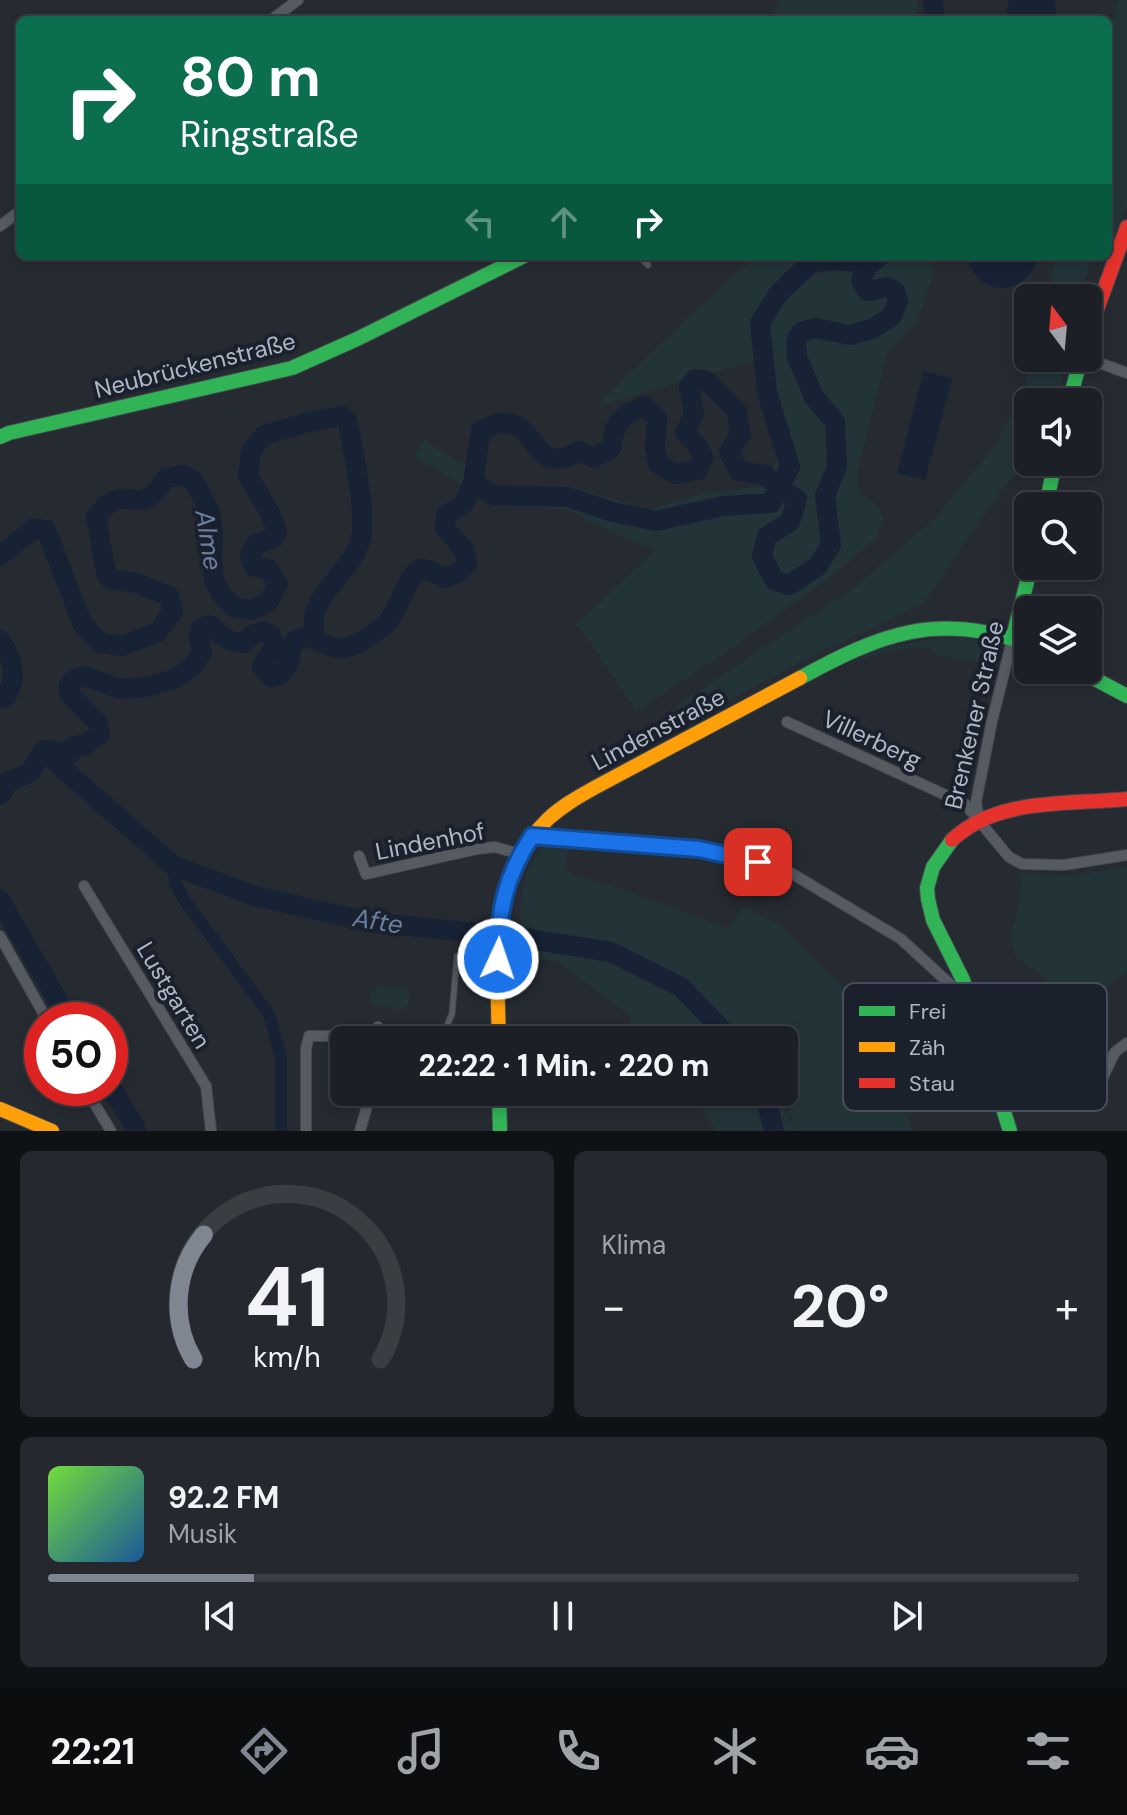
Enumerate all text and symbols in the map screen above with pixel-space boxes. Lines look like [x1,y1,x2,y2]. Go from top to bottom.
text: 80 m [180,40,321,113]
icon: right [48,48,152,152]
text: Ringstraße [180,111,359,158]
icon: left [458,200,502,244]
icon: ahead [542,200,586,244]
icon: right [626,200,670,244]
north arrow [1014,284,1102,372]
map controls [1014,284,1102,684]
street label: Neubrückenstraße [91,325,299,405]
button: sound [1014,388,1102,476]
button: search [1014,492,1102,580]
water label: Alme [187,506,231,573]
button: layers [1014,596,1102,684]
street label: Brenkener Straße [937,618,1011,812]
street label: Lindenstraße [586,681,730,777]
street label: Villerberg [818,703,926,775]
street label: Lindenhof [373,815,487,867]
pin [724,828,792,896]
icon: arrive [736,840,780,884]
water label: Afte [350,900,405,942]
position arrow [456,917,540,1001]
street label: Lustgarten [130,936,218,1054]
legend [843,983,1107,1111]
text: Frei [909,997,946,1026]
speed limit sign: 50 [24,1002,128,1106]
text: Zäh [909,1033,946,1062]
text: 22:22 · 1 Min. · 220 m [419,1046,709,1085]
text: Stau [909,1069,955,1098]
text: Klima [602,1228,666,1262]
text: 41 [245,1243,329,1352]
text: 20° [791,1267,890,1346]
text: − [602,1278,626,1336]
text: + [1055,1278,1079,1336]
text: km/h [253,1339,321,1376]
text: 92.2 FM [168,1478,279,1517]
text: Musik [168,1517,237,1551]
icon: previous [198,1594,242,1638]
icon: pause [541,1594,585,1638]
icon: next [885,1594,929,1638]
icon: directions [236,1723,292,1779]
icon: music [393,1723,449,1779]
icon: phone [550,1723,606,1779]
icon: climate [707,1723,763,1779]
icon: car [864,1723,920,1779]
icon: filters [1020,1723,1076,1779]
text: 22:21 [50,1728,135,1775]

